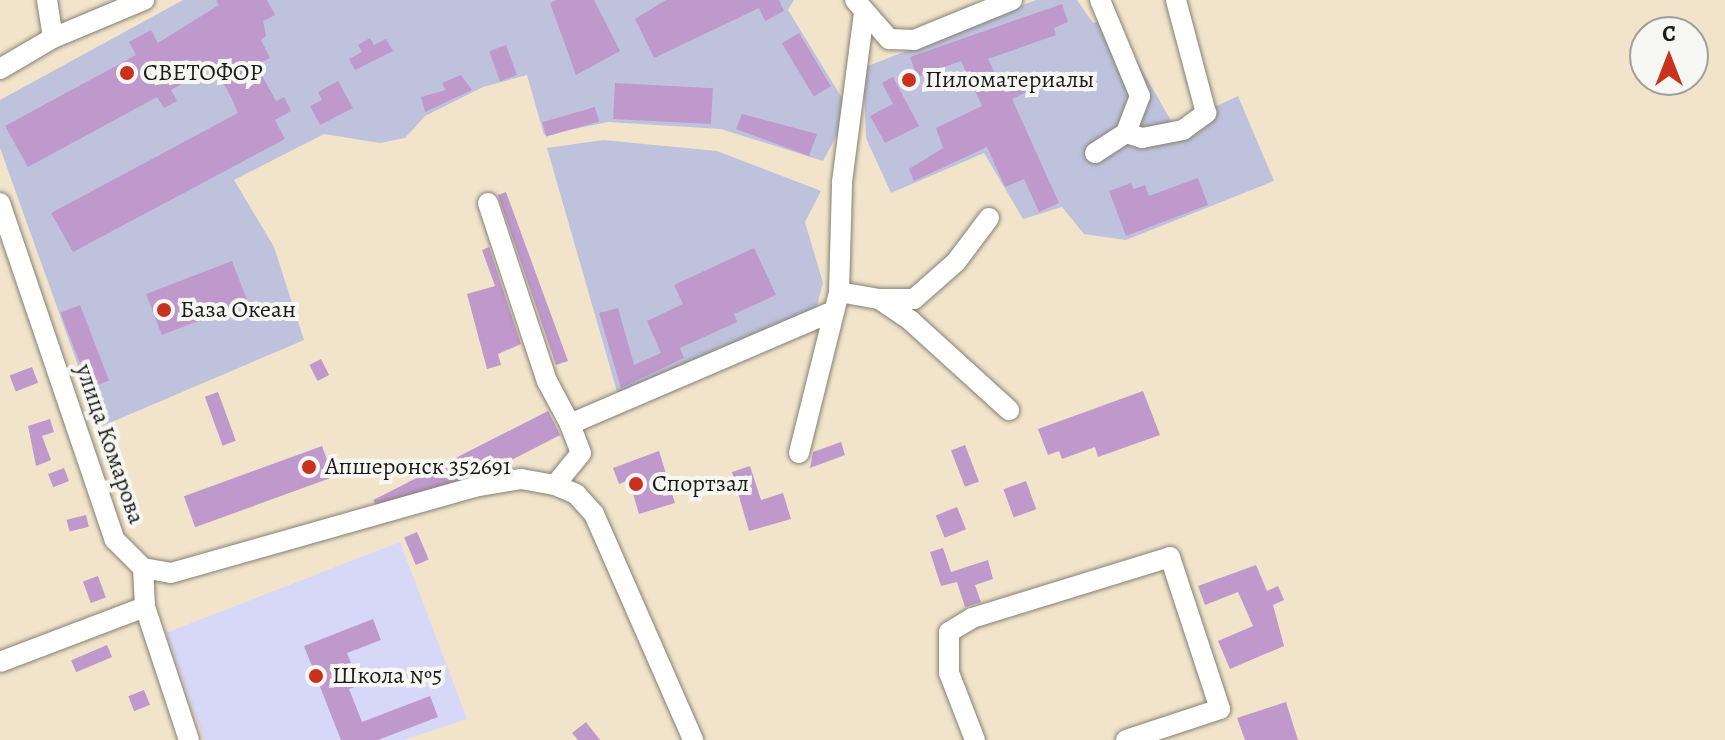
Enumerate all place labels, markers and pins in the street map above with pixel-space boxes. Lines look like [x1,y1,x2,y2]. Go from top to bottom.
place label: СВЕТОФОР [143,59,263,87]
marker: СВЕТОФОР [118,64,136,82]
place label: Пиломатериалы [925,66,1094,94]
marker: Пиломатериалы [900,71,918,89]
place label: База Океан [180,296,296,324]
marker: База Океан [155,301,173,319]
place label: Апшеронск 352691 [325,453,511,481]
marker: Апшеронск 352691 [300,458,318,476]
place label: Спортзал [652,470,749,498]
marker: Спортзал [627,475,645,493]
place label: Школа №5 [332,662,442,690]
marker: Школа №5 [307,667,325,685]

